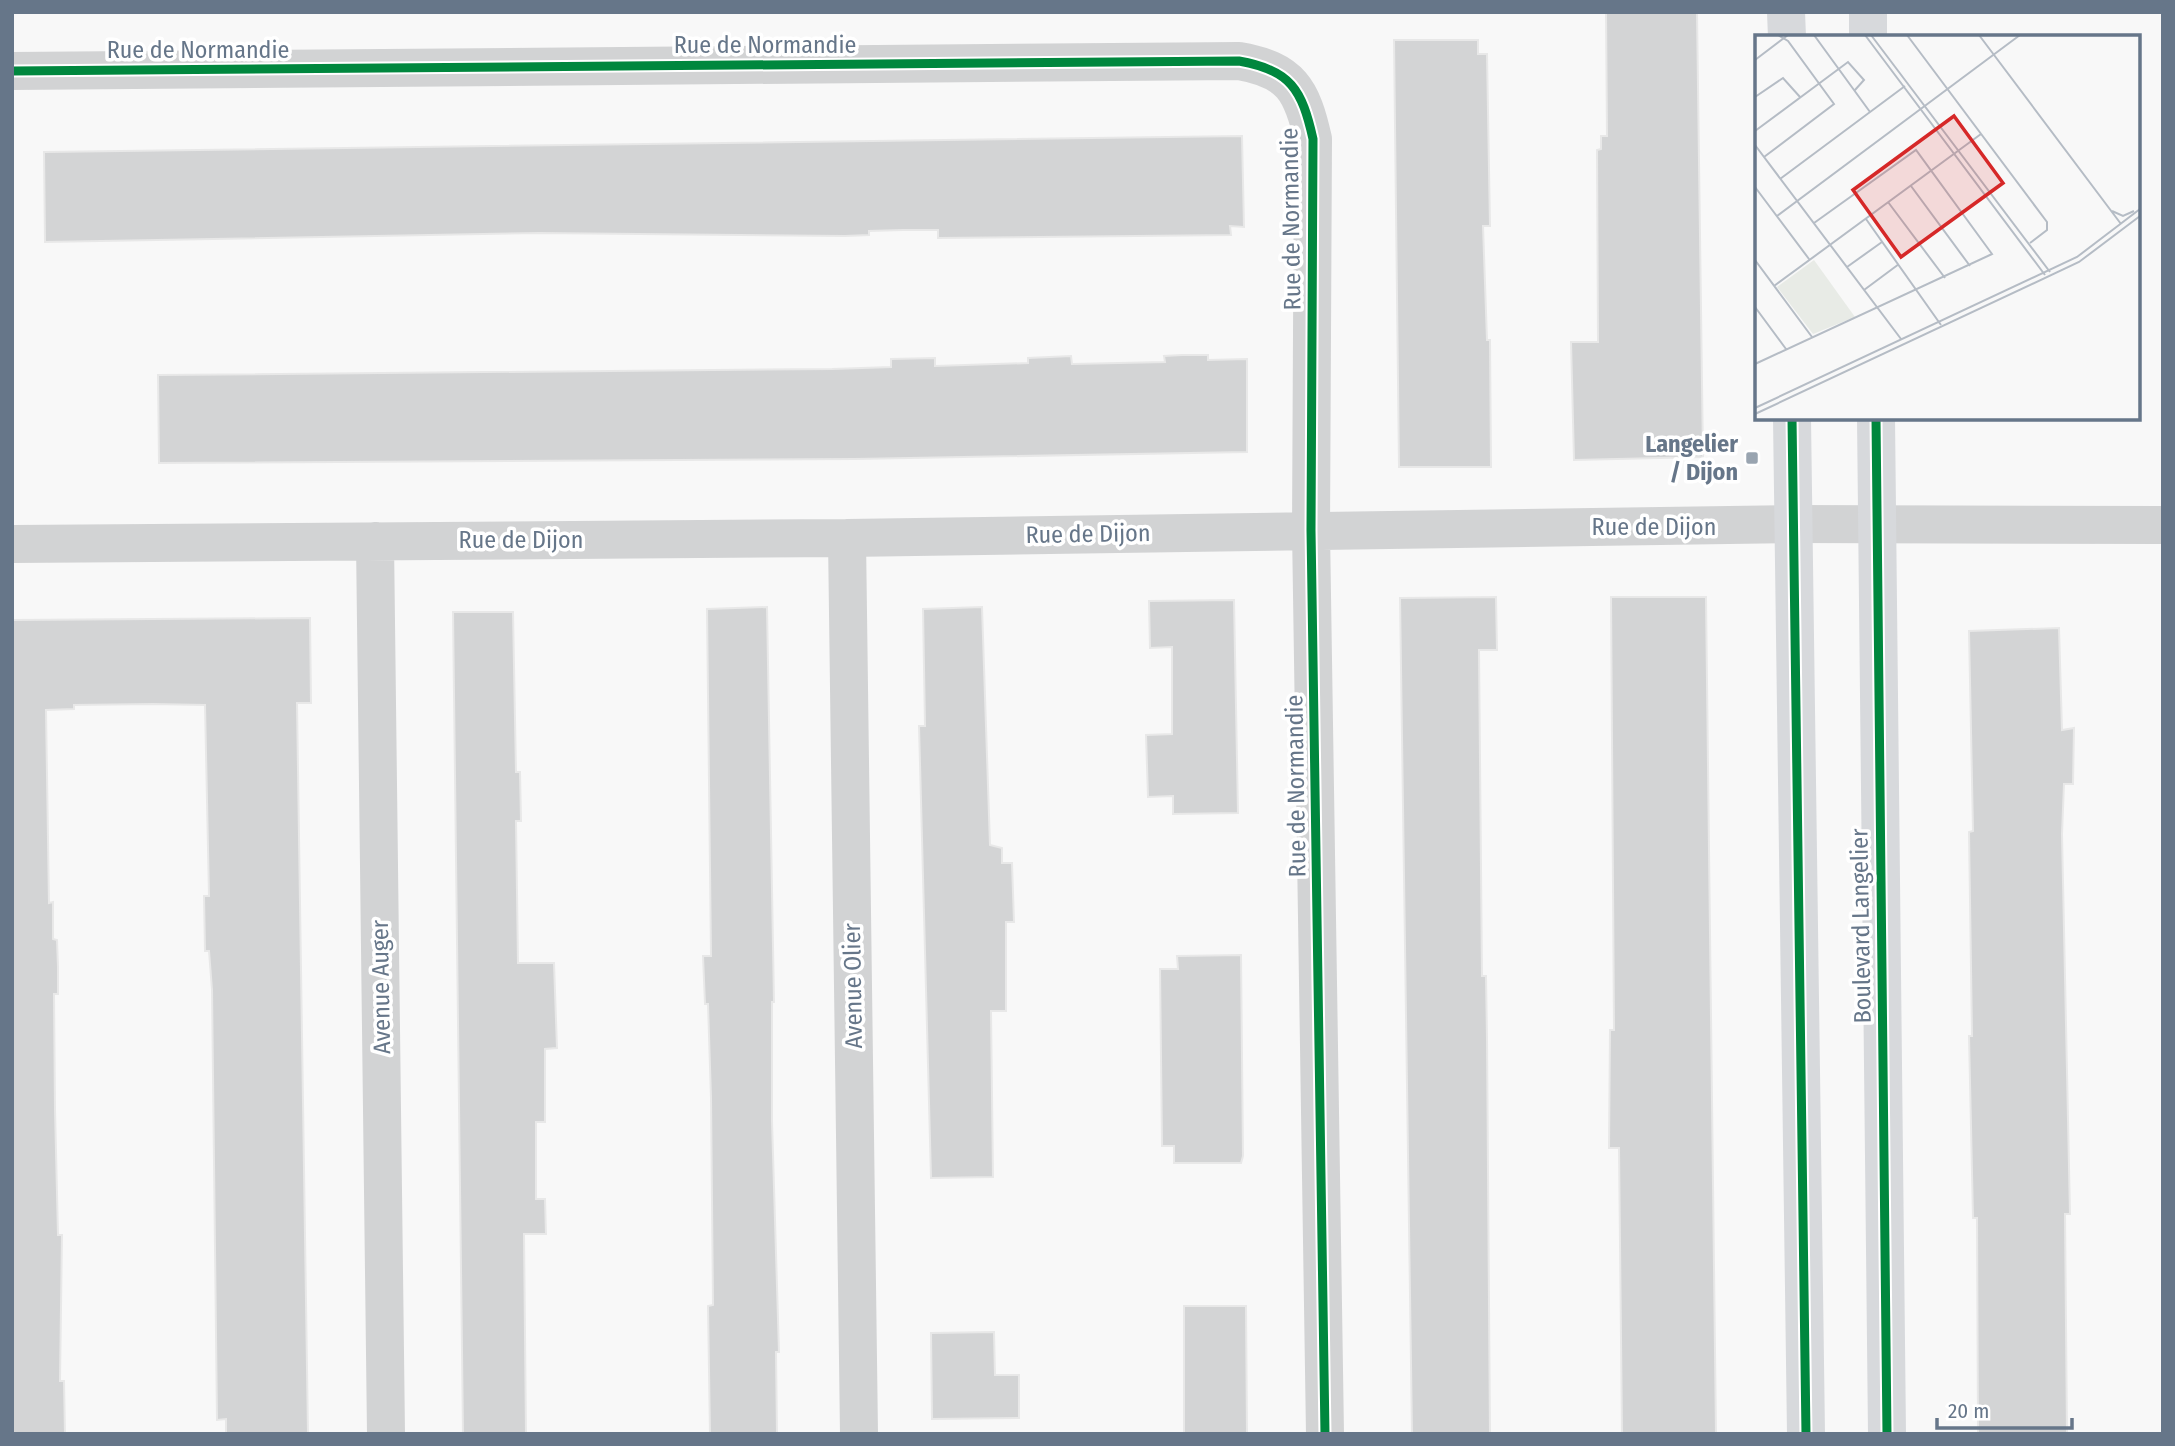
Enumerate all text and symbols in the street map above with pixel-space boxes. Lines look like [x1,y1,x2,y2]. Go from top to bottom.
street label: Rue de Normandie [674,31,856,59]
inset map [1755,35,2140,420]
street label: Rue de Normandie [107,36,289,64]
street label: Rue de Normandie [1275,127,1307,311]
place label: Langelier / Dijon [1645,430,1738,486]
marker: Langelier / Dijon [1744,450,1760,466]
street label: Rue de Dijon [1592,513,1716,541]
street label: Rue de Dijon [1025,519,1151,549]
street label: Rue de Dijon [459,526,583,554]
street label: Rue de Normandie [1280,694,1312,878]
street label: Boulevard Langelier [1845,828,1877,1024]
street label: Avenue Auger [366,919,396,1054]
street label: Avenue Olier [838,922,868,1049]
scale bar [1937,1386,2072,1430]
text: 20 m [1948,1398,1989,1424]

